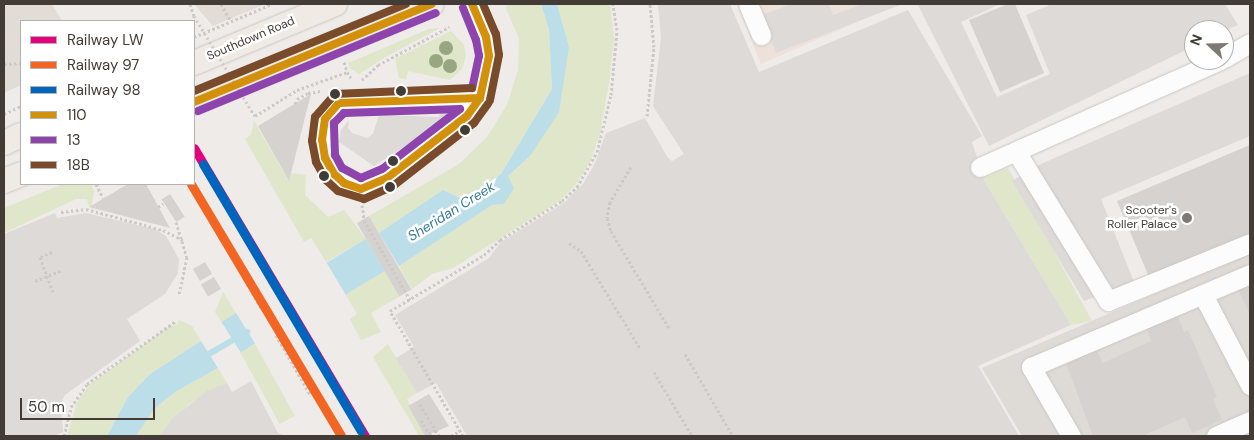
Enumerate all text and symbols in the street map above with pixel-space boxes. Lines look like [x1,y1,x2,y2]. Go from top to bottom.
street label: Southdown Road [205,14,297,64]
legend [20,20,195,185]
north arrow [1184,20,1234,70]
text: Railway LW [67,30,144,50]
text: N [1186,32,1206,48]
text: Railway 97 [67,55,139,75]
text: Railway 98 [67,80,141,100]
unlabelled marker [396,86,406,96]
unlabelled marker [330,89,340,99]
text: 110 [67,105,87,125]
unlabelled marker [460,125,470,135]
text: 13 [67,130,81,150]
text: 18B [67,155,90,175]
unlabelled marker [388,156,398,166]
unlabelled marker [319,171,329,181]
water label: Sheridan Creek [404,178,498,244]
unlabelled marker [385,182,395,192]
place label: Scooter's Roller Palace [1107,204,1177,232]
marker: Scooter's Roller Palace [1181,212,1193,224]
scale bar [22,388,158,420]
text: 50 m [28,397,65,417]

